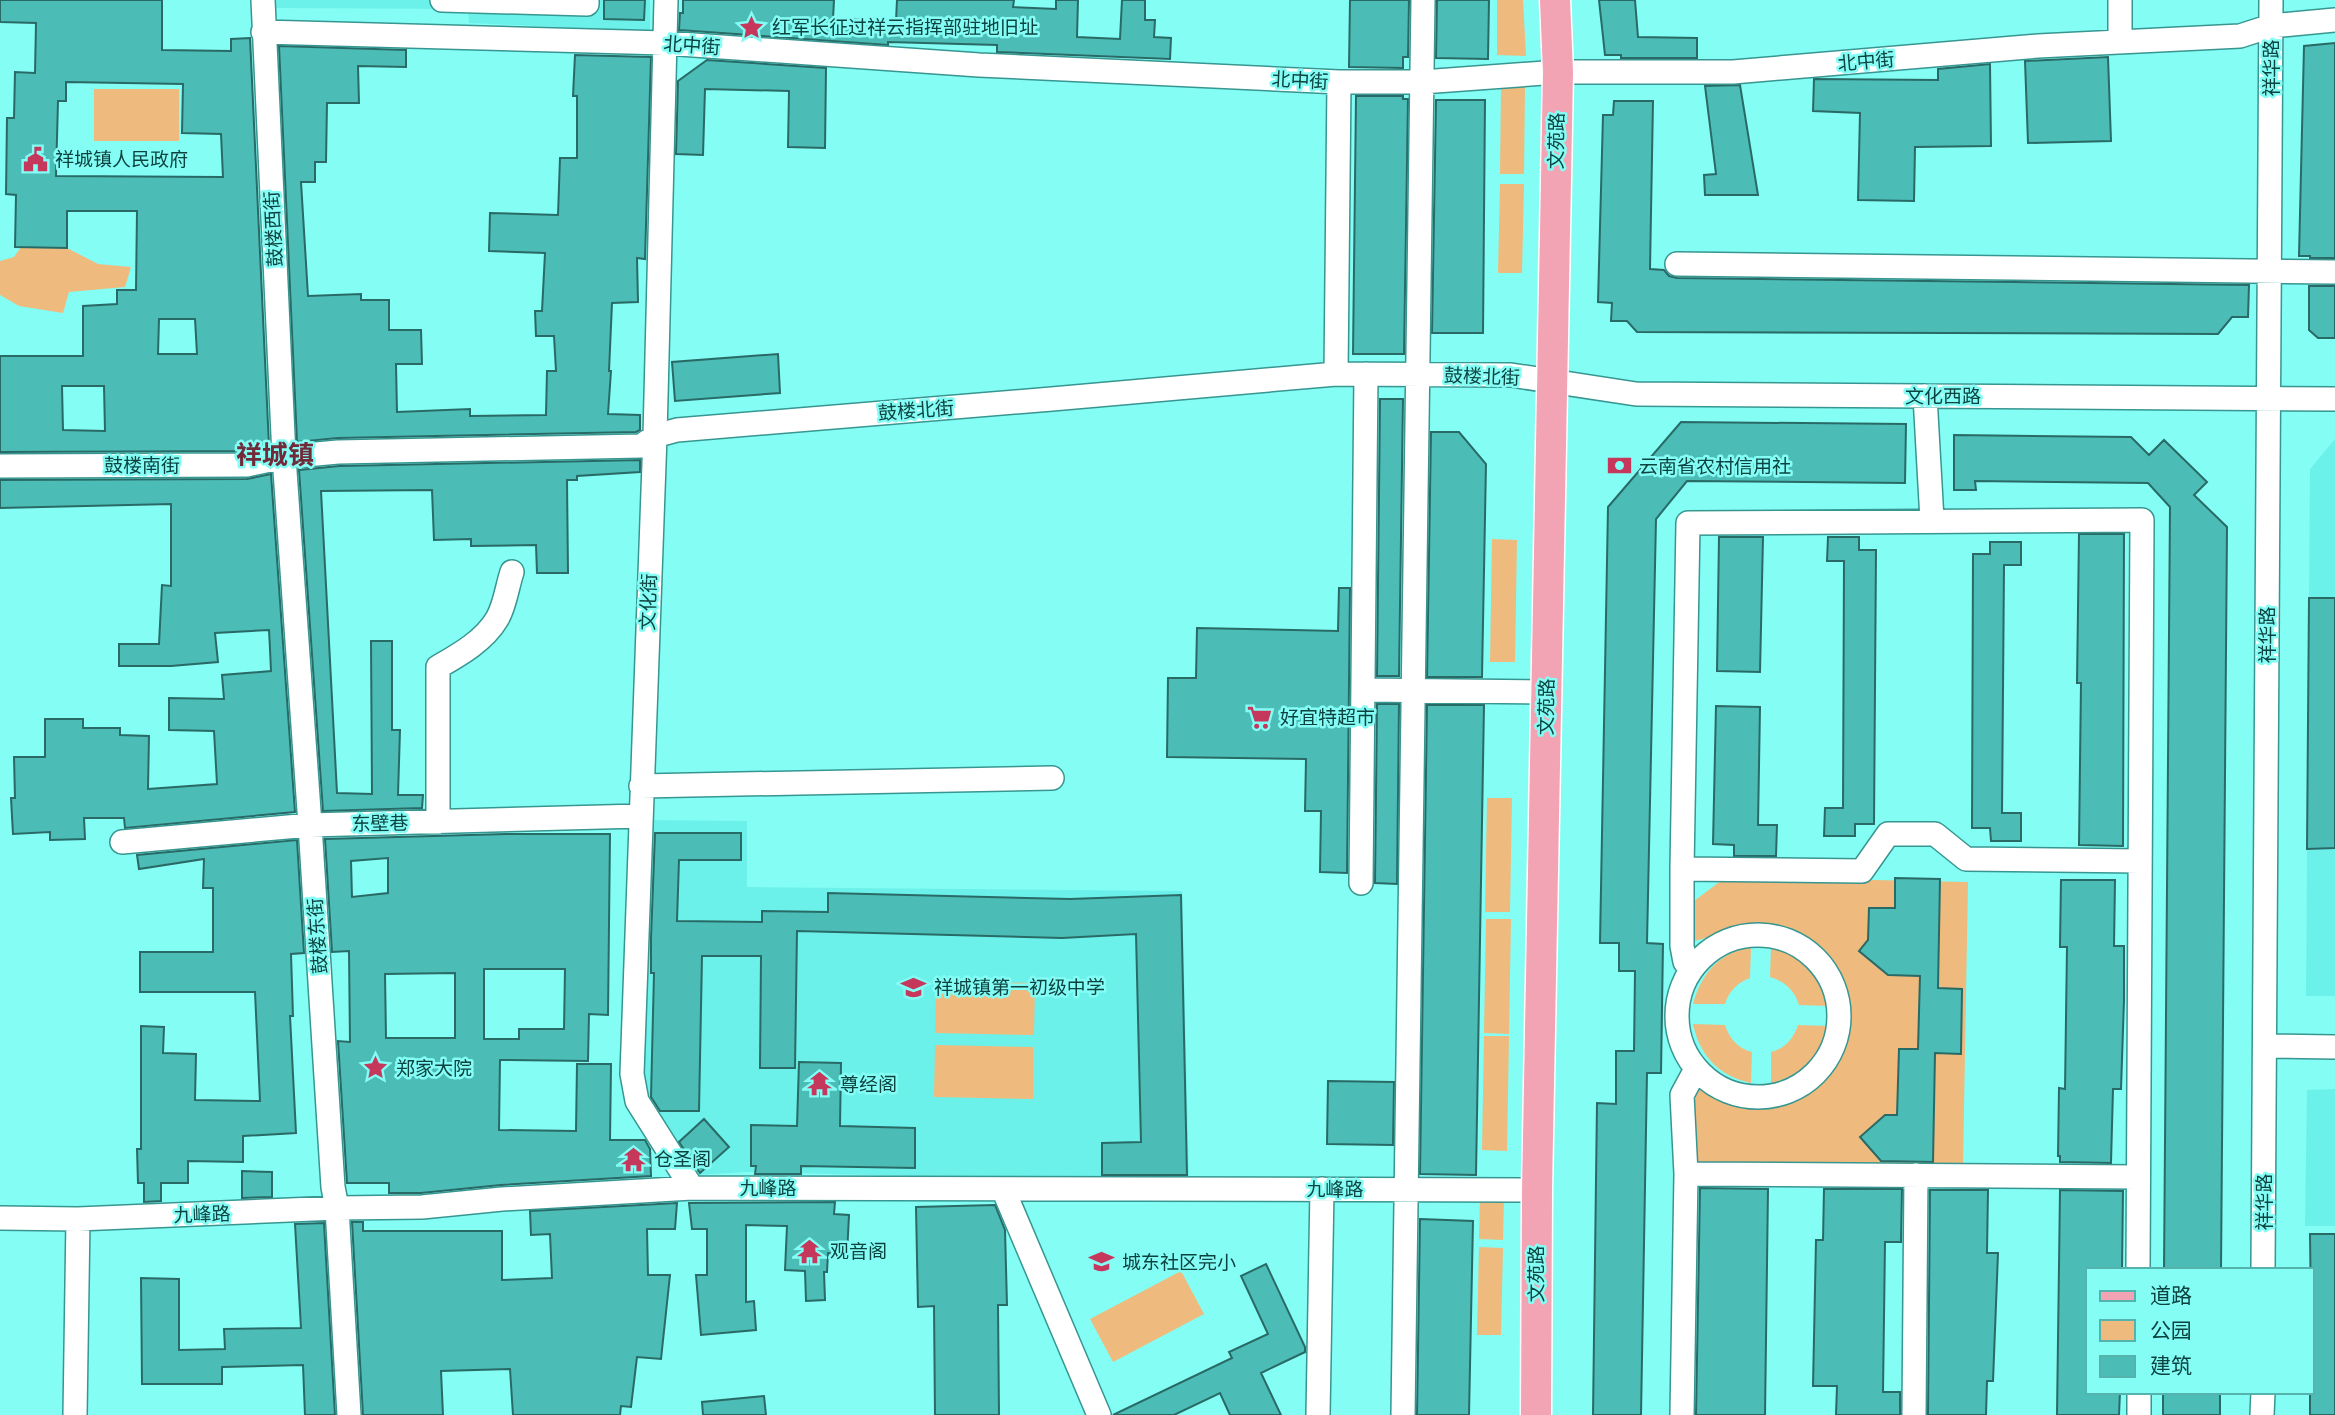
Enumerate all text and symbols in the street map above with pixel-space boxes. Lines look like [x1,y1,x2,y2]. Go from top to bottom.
place icon: 红军长征过祥云指挥部驻地旧址 [738,13,766,41]
place label: 红军长征过祥云指挥部驻地旧址 [772,16,1038,38]
street label: 北中街 [663,32,721,58]
street label: 祥华路 [2260,39,2282,97]
street label: 北中街 [1837,48,1895,74]
street label: 北中街 [1271,68,1329,92]
street label: 文苑路 [1545,112,1567,170]
public building icon: 祥城镇人民政府 [21,145,49,173]
place label: 祥城镇人民政府 [55,148,188,170]
street label: 鼓楼西街 [260,190,286,268]
street label: 鼓楼北街 [1444,364,1520,388]
street label: 文化西路 [1905,385,1981,407]
street label: 鼓楼北街 [877,396,955,424]
district label: 祥城镇 [236,440,314,470]
bank icon: 云南省农村信用社 [1605,452,1633,480]
street label: 鼓楼南街 [104,454,180,476]
place label: 云南省农村信用社 [1639,455,1791,477]
street label: 文化街 [636,573,660,631]
street label: 祥华路 [2256,606,2278,664]
street label: 文苑路 [1535,678,1557,736]
supermarket icon: 好宜特超市 [1246,703,1274,731]
place label: 好宜特超市 [1280,706,1375,728]
street label: 东壁巷 [351,812,409,834]
street label: 鼓楼东街 [303,897,331,975]
school or university icon: 祥城镇第一初级中学 [900,973,928,1001]
place label: 祥城镇第一初级中学 [934,976,1105,998]
place icon: 郑家大院 [362,1054,390,1082]
place label: 郑家大院 [396,1057,472,1079]
temple icon: 尊经阁 [806,1070,834,1098]
place label: 尊经阁 [840,1073,897,1095]
temple icon: 仓圣阁 [620,1145,648,1173]
place label: 仓圣阁 [654,1148,711,1170]
street label: 祥华路 [2253,1173,2275,1231]
street label: 九峰路 [739,1177,797,1199]
street label: 九峰路 [1306,1178,1364,1200]
street label: 九峰路 [173,1202,231,1226]
temple icon: 观音阁 [796,1237,824,1265]
place label: 观音阁 [830,1240,887,1262]
street label: 文苑路 [1525,1245,1547,1303]
school or university icon: 城东社区完小 [1088,1248,1116,1276]
place label: 城东社区完小 [1122,1251,1236,1273]
legend [2086,1268,2314,1394]
text: 道路 [2150,1284,2192,1308]
text: 公园 [2150,1319,2192,1343]
text: 建筑 [2150,1354,2192,1378]

